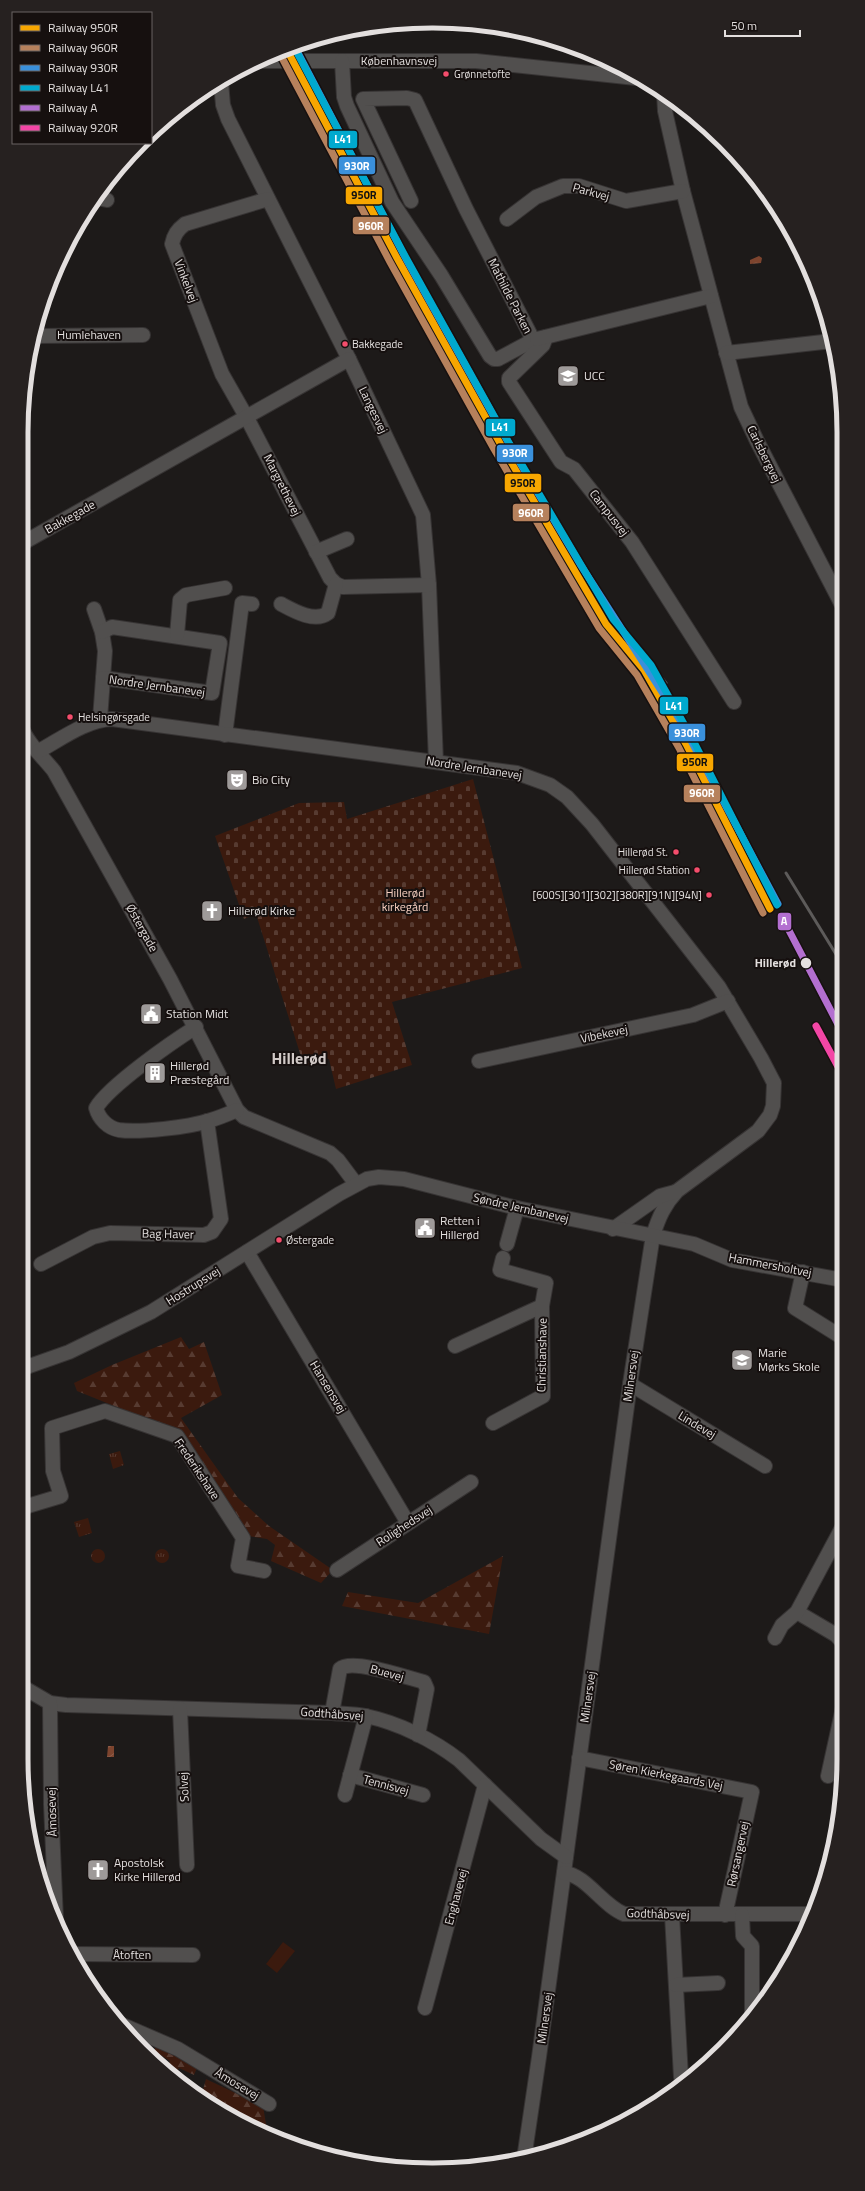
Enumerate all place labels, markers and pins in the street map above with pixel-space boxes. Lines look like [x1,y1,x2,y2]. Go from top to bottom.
place label: Grønnetofte [454,66,511,82]
marker: Grønnetofte [441,69,451,79]
place label: Bakkegade [352,336,403,352]
marker: Bakkegade [340,339,350,349]
school or university icon: UCC [555,363,581,389]
place label: UCC [584,366,605,385]
place label: Helsingørsgade [78,709,150,725]
marker: Helsingørsgade [65,712,75,722]
theatre icon: Bio City [224,767,250,793]
place label: Bio City [252,770,290,789]
place label: Hillerød St. [618,844,668,860]
marker: Hillerød St. [671,847,681,857]
place label: Hillerød Station [619,862,690,878]
marker: Hillerød Station [692,865,702,875]
place label: [600S][301][302][380R][91N][94N] [533,887,702,903]
marker: [600S][301][302][380R][91N][94N] [704,890,714,900]
church icon: Hillerød Kirke [199,898,225,924]
place label: Hillerød Kirke [228,901,295,920]
place label: Hillerød [755,953,796,972]
marker: Hillerød [799,956,813,970]
public building icon: Station Midt [138,1001,164,1027]
place label: Station Midt [166,1004,229,1023]
place label: Hillerød Præstegård [170,1056,229,1089]
building icon: Hillerød Præstegård [142,1060,168,1086]
place label: Retten i Hillerød [440,1211,480,1244]
public building icon: Retten i Hillerød [412,1215,438,1241]
place label: Østergade [286,1232,335,1248]
marker: Østergade [274,1235,284,1245]
place label: Marie Mørks Skole [758,1343,820,1376]
school or university icon: Marie Mørks Skole [729,1347,755,1373]
place label: Apostolsk Kirke Hillerød [114,1853,181,1886]
church icon: Apostolsk Kirke Hillerød [85,1857,111,1883]

